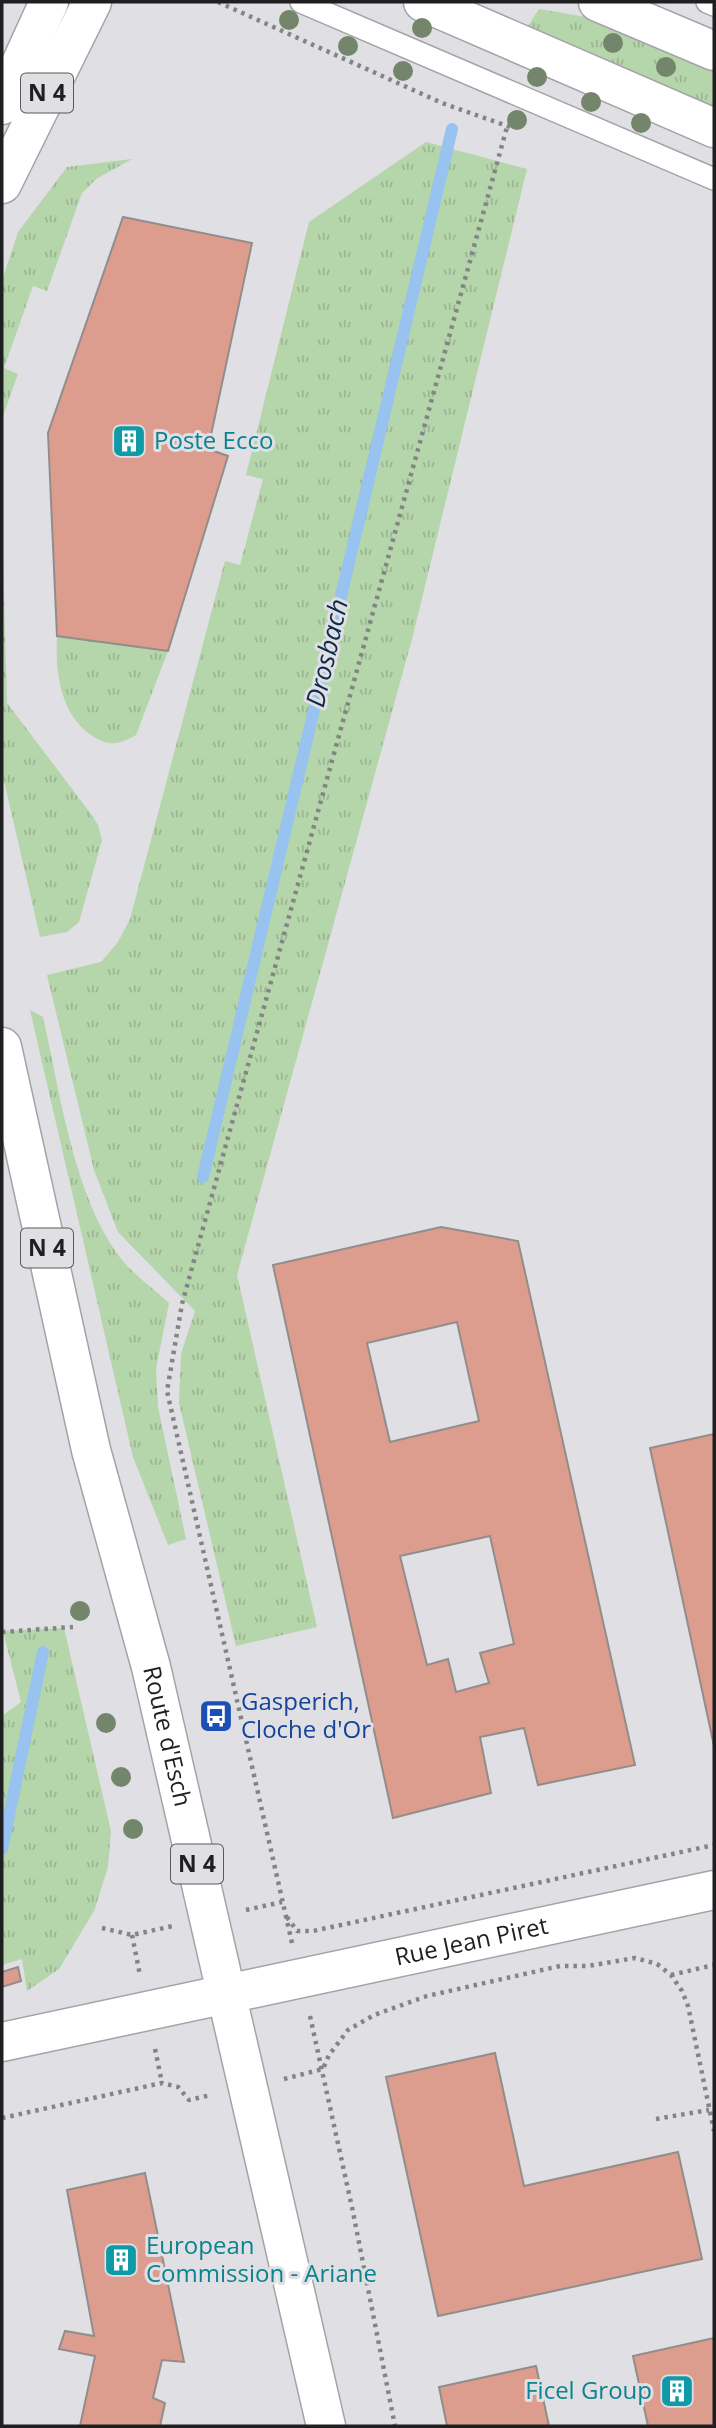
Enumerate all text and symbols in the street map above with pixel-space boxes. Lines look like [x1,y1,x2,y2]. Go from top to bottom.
road number: N 4 [21,74,73,113]
building icon: Poste Ecco [110,422,148,460]
place label: Poste Ecco [154,423,273,456]
water label: Drosbach [296,595,356,710]
road number: N 4 [21,1228,73,1268]
street label: Route d'Esch [136,1663,201,1809]
place label: Gasperich, Cloche d'Or [241,1684,371,1745]
bus stop icon: Gasperich, Cloche d'Or [197,1697,235,1735]
road number: N 4 [171,1844,223,1884]
street label: Rue Jean Piret [391,1908,551,1973]
place label: European Commission - Ariane [146,2228,377,2289]
building icon: European Commission - Ariane [102,2241,140,2279]
building icon: Ficel Group [658,2372,696,2410]
place label: Ficel Group [525,2373,652,2406]

